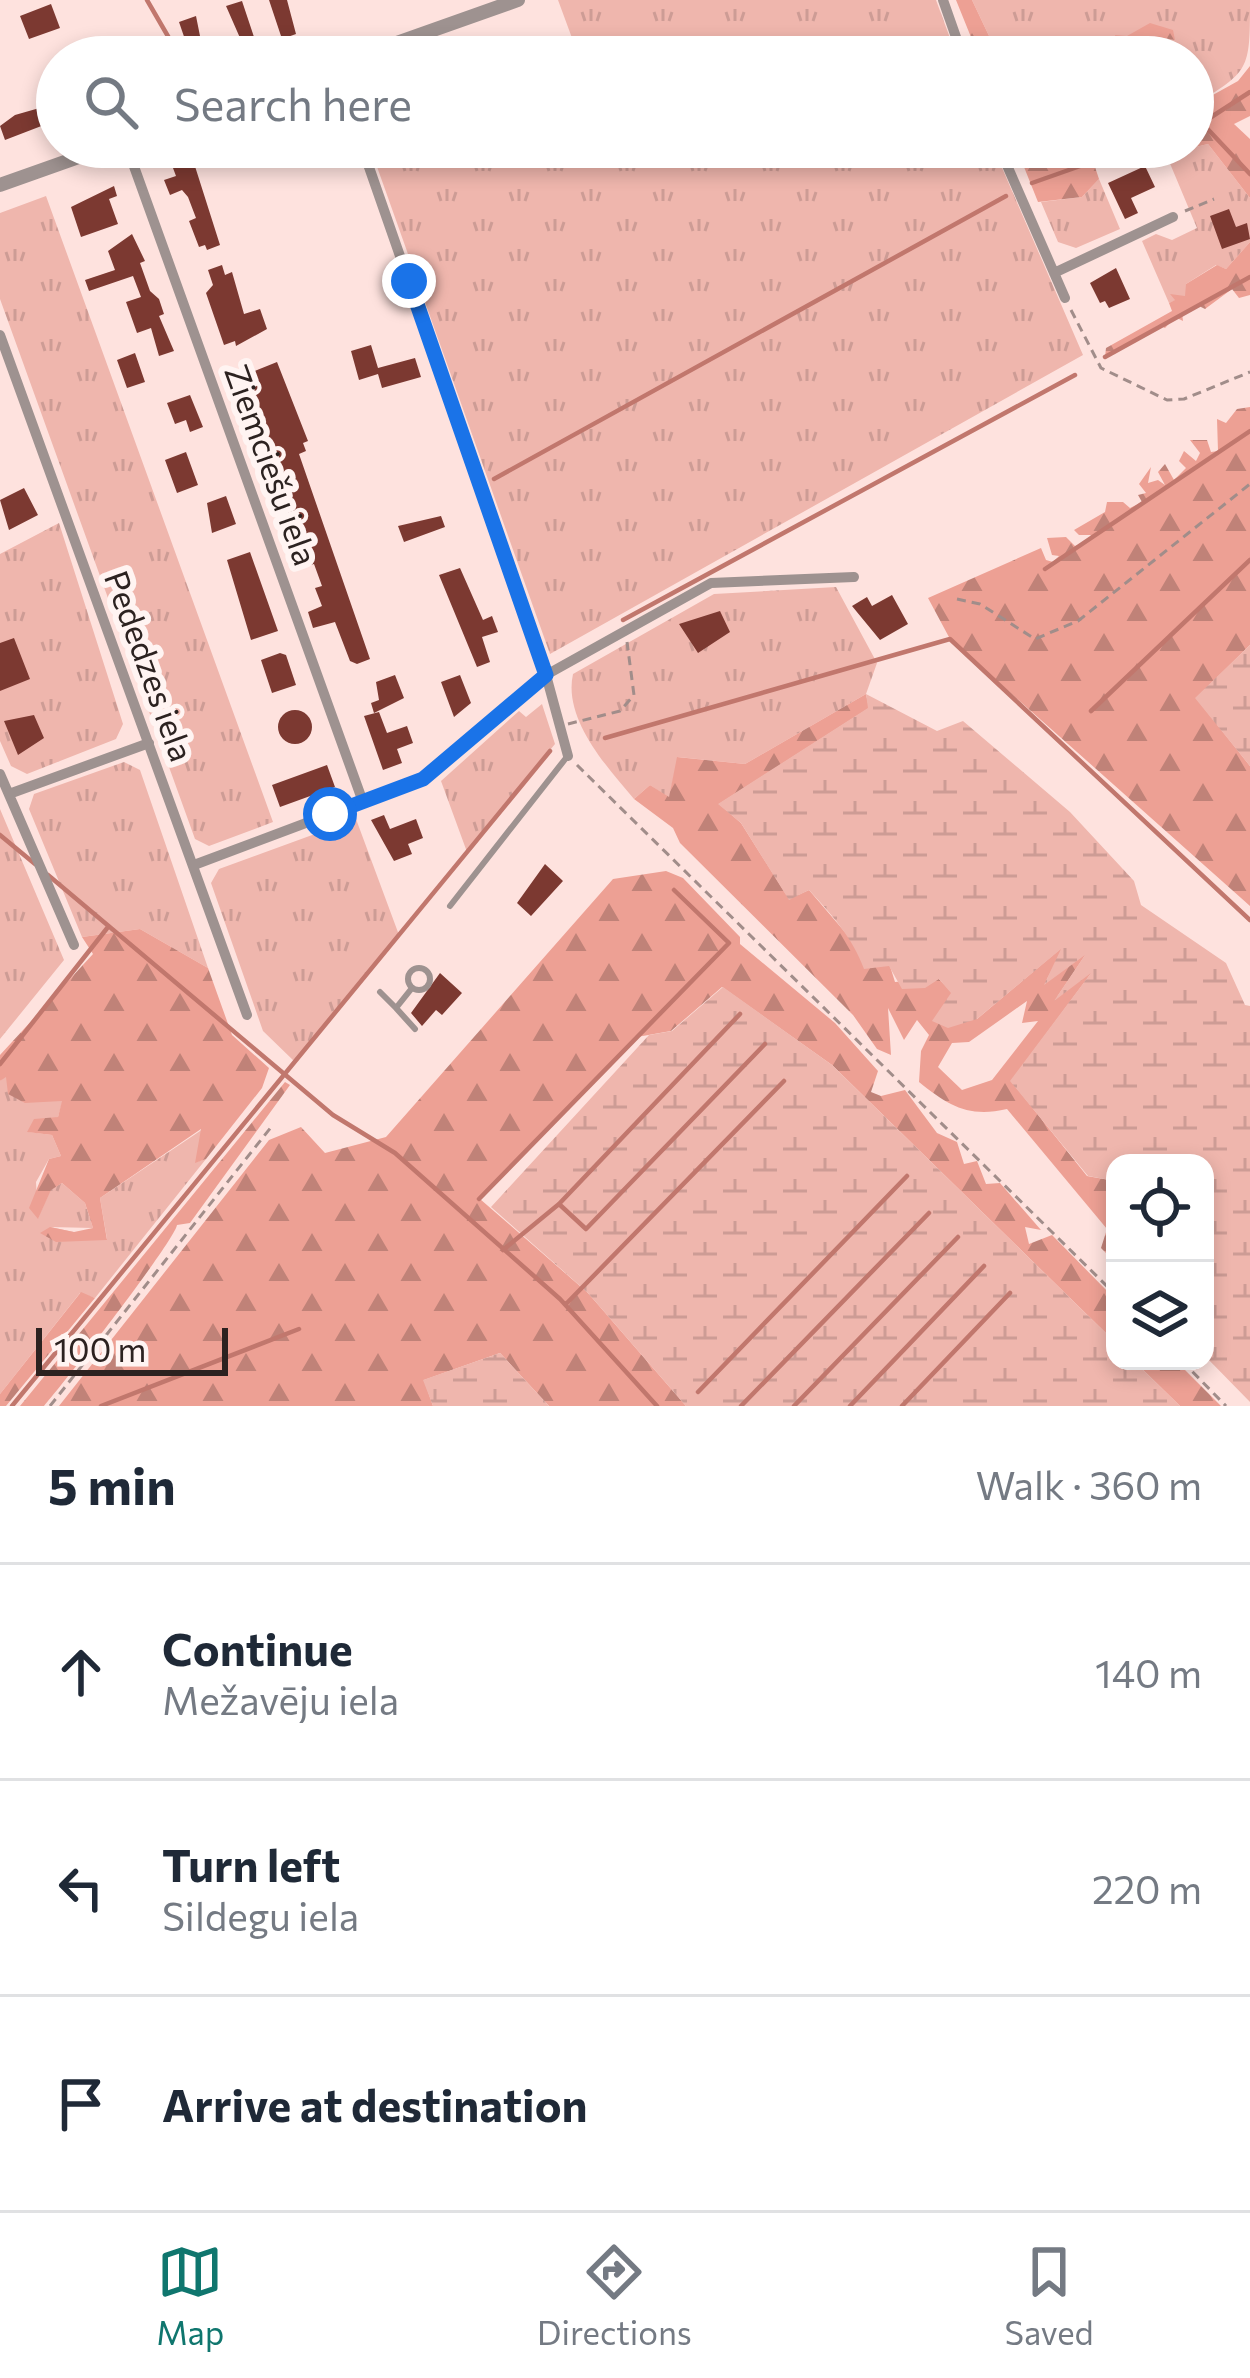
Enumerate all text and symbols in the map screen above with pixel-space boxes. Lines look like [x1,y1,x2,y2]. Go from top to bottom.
search box [36,36,1214,168]
icon: search [78,69,144,135]
text: Search here [174,75,412,130]
route end [382,254,436,308]
street label: Ziemciešu iela [217,359,328,570]
street label: Pededzes iela [97,565,204,766]
route start [303,787,357,841]
map controls [1106,1154,1214,1370]
button: locate [1106,1154,1214,1262]
button: layers [1106,1262,1214,1370]
scale bar [36,1322,228,1375]
text: 100 m [54,1328,146,1369]
text: 5 min [48,1453,176,1516]
text: Walk · 360 m [976,1460,1202,1508]
text: Continue [162,1620,353,1675]
icon: ahead [48,1639,114,1705]
text: 140 m [1095,1648,1202,1696]
text: Mežavēju iela [162,1675,399,1723]
text: Turn left [162,1836,340,1891]
icon: left [48,1855,114,1921]
text: 220 m [1092,1864,1202,1912]
text: Sildegu iela [162,1891,359,1939]
icon: arrive [48,2071,114,2137]
text: Arrive at destination [162,2076,588,2131]
tab: Map [156,2239,224,2352]
tab: Directions [537,2239,692,2352]
tab: Saved [1005,2239,1094,2352]

